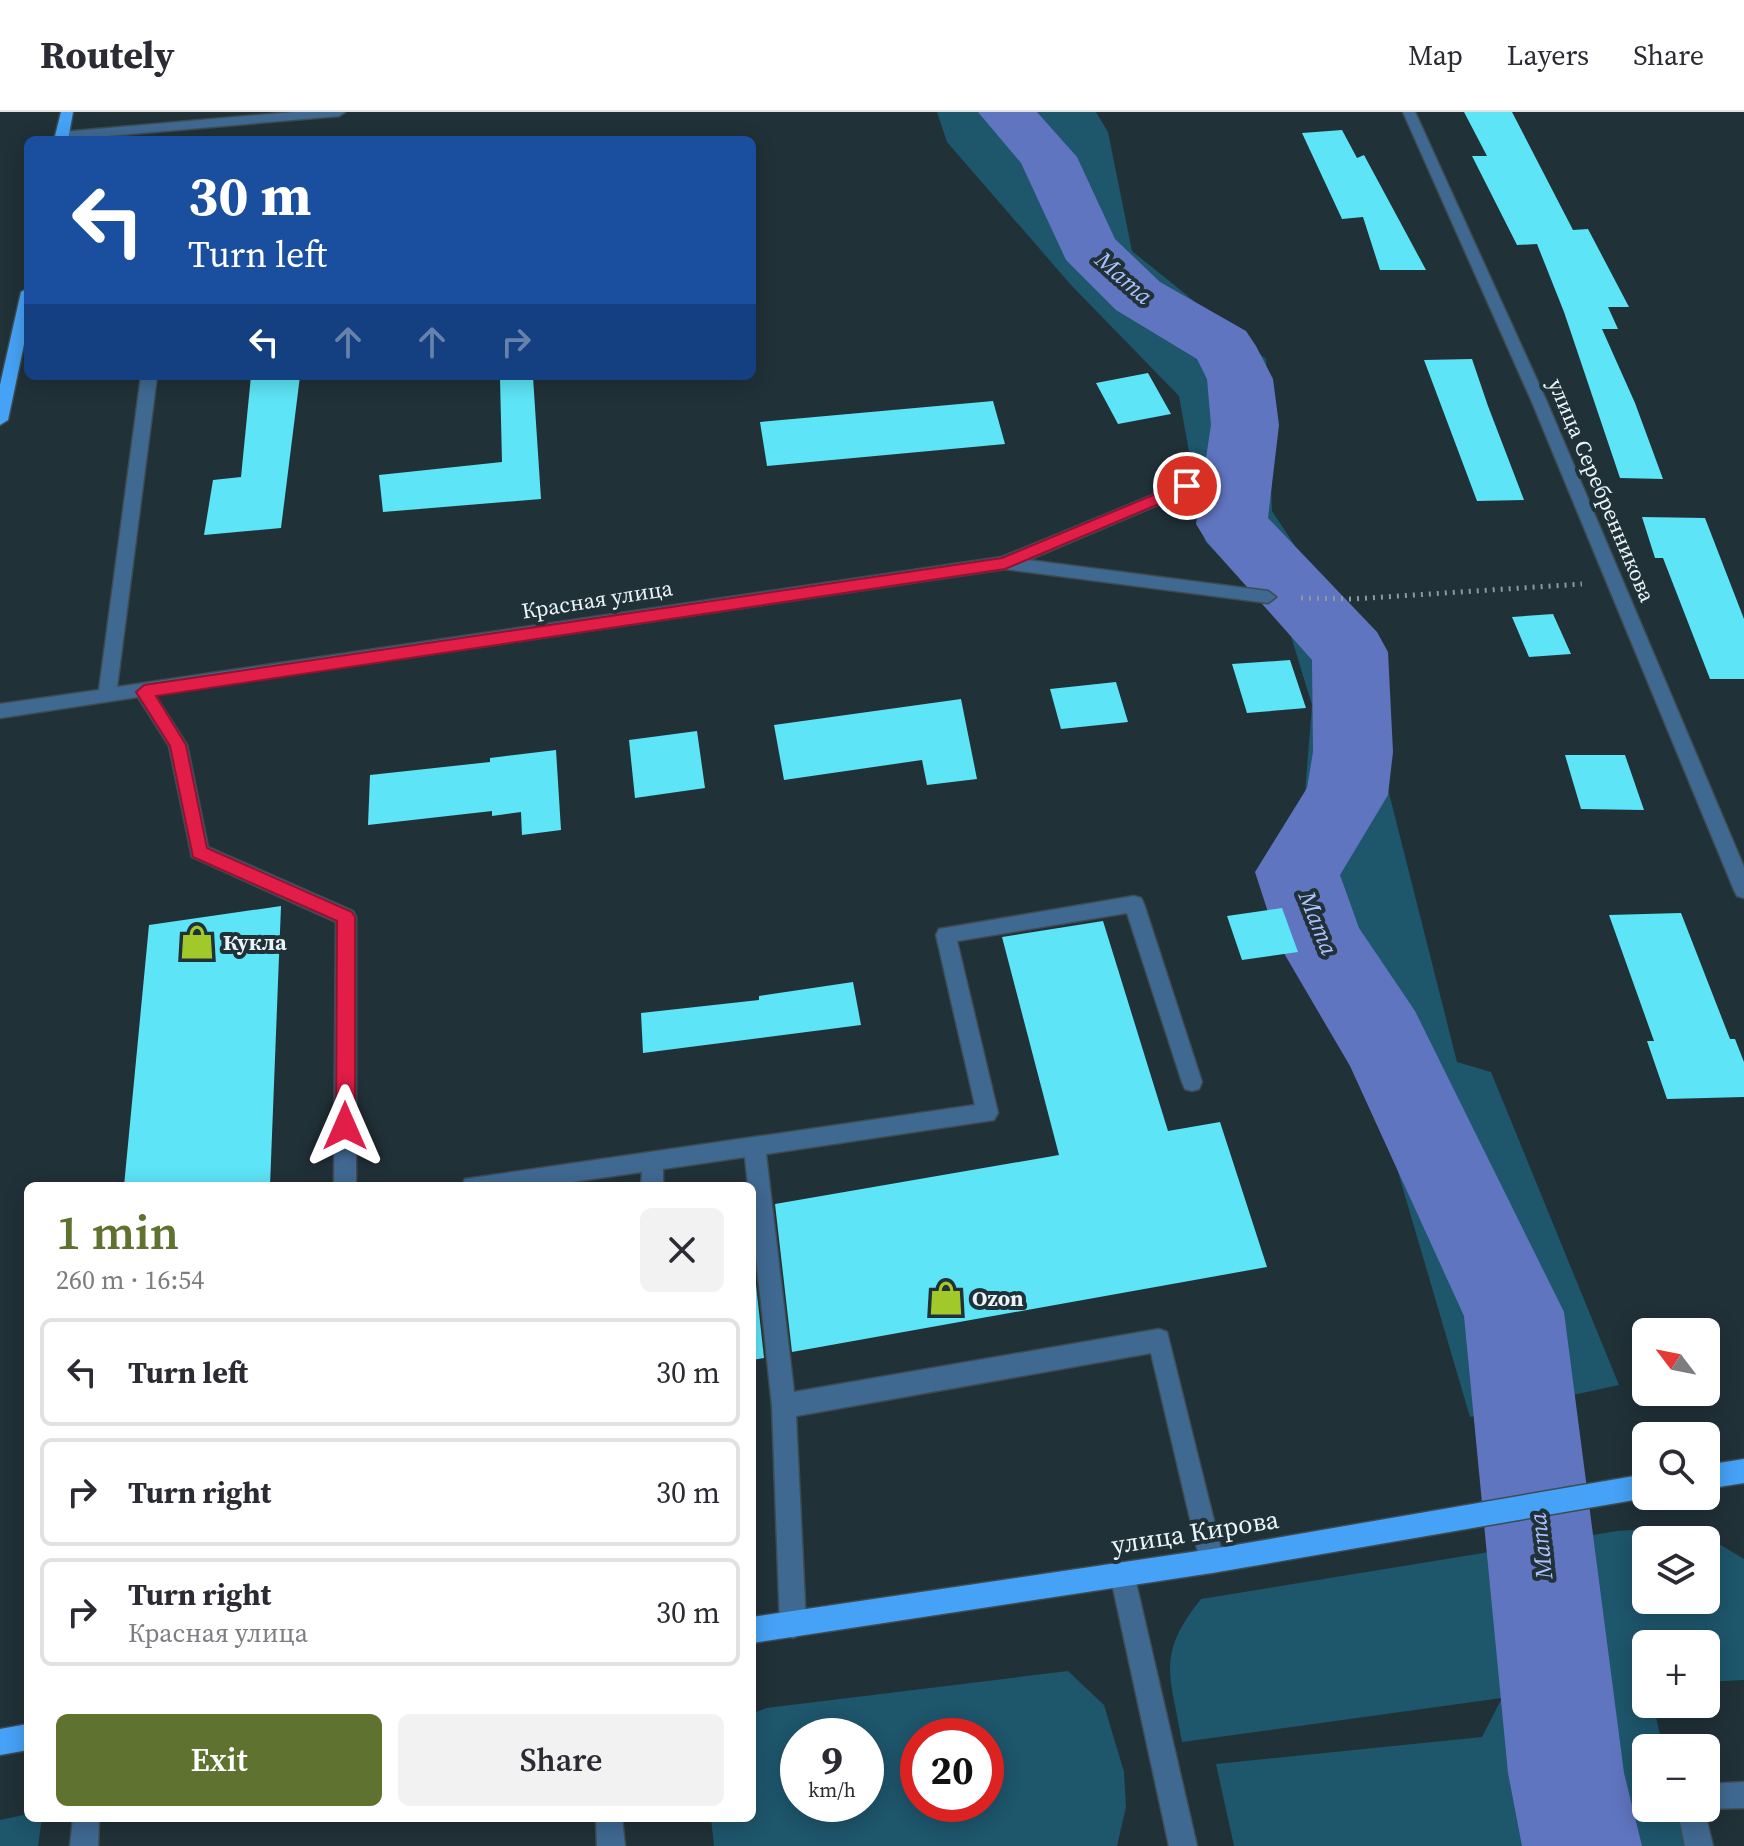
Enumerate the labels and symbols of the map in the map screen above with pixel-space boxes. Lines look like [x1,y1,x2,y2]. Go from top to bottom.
water label: Мата [1088,243,1161,312]
street label: улица Серебренникова [1541,374,1663,607]
pin [1153,452,1221,520]
street label: Красная улица [519,572,675,626]
water label: Мата [1290,885,1346,960]
shop icon: Кукла [178,923,216,961]
place label: Кукла [223,927,287,957]
position arrow [303,1084,387,1168]
shop icon: Ozon [927,1279,965,1317]
place label: Ozon [972,1283,1024,1313]
north arrow [1632,1318,1720,1406]
street label: улица Кирова [1109,1501,1282,1563]
water label: Мата [1521,1511,1560,1582]
speed limit sign: 20 [900,1718,1004,1822]

